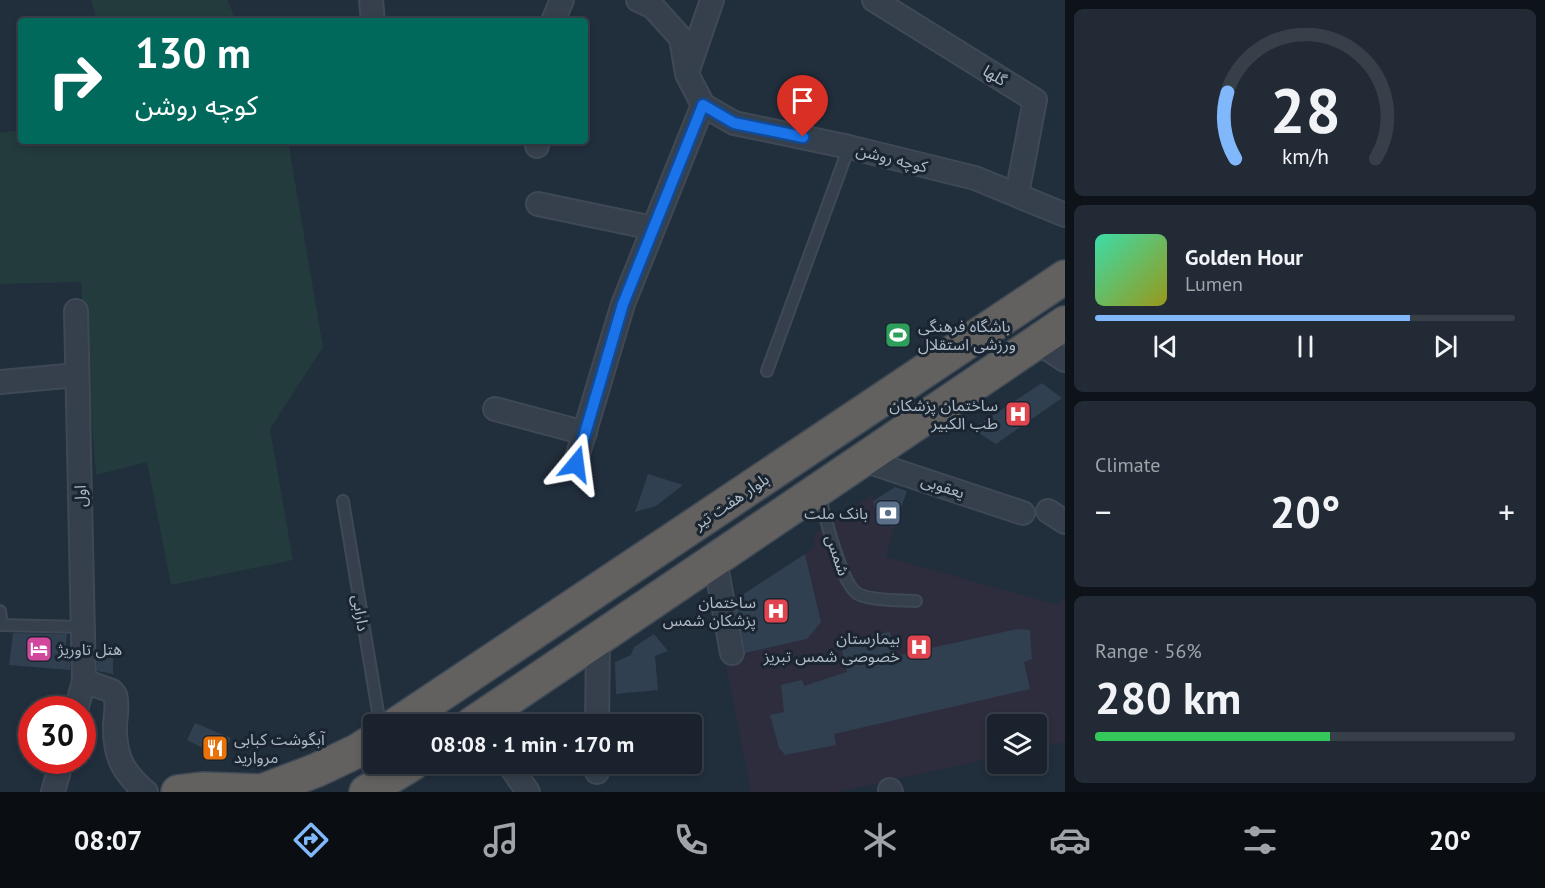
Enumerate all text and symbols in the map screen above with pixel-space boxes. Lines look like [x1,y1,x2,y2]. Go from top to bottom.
text: 130 m [135,25,251,80]
icon: right [36,42,114,120]
street label: گلها [979,60,1011,90]
text: 28 [1270,70,1340,151]
pin [777,75,828,137]
icon: arrive [786,84,819,117]
text: کوچه روشن [135,88,258,122]
street label: کوچه روشن [854,139,930,178]
text: km/h [1281,143,1328,171]
text: Golden Hour [1185,243,1303,271]
text: Lumen [1185,271,1243,297]
place label: باشگاه فرهنگی ورزشی استقلال [918,316,1016,355]
sports icon: باشگاه فرهنگی ورزشی استقلال [883,320,913,350]
icon: previous [1149,330,1182,363]
icon: pause [1289,330,1322,363]
icon: next [1429,330,1462,363]
place label: ساختمان پزشکان طب الکبیر [889,395,998,433]
hospital icon: ساختمان پزشکان طب الکبیر [1003,399,1033,429]
position arrow [544,432,608,496]
text: Climate [1095,452,1161,478]
street label: بلوار هفت تیر [689,469,772,534]
street label: یعقوبی [919,470,967,502]
text: 20° [1270,482,1340,540]
street label: اول [70,485,91,507]
text: − [1095,490,1112,533]
text: + [1498,490,1515,533]
bank icon: بانک ملت [873,498,903,528]
place label: بانک ملت [804,503,868,523]
street label: شمس [822,532,854,578]
place label: ساختمان پزشکان شمس [663,592,756,631]
street label: دارابی [348,593,374,633]
hospital icon: ساختمان پزشکان شمس [761,596,791,626]
place label: بیمارستان خصوصی شمس تبریز [763,628,900,666]
hospital icon: بیمارستان خصوصی شمس تبریز [904,632,934,662]
hotel icon: هتل تاوریژ [24,634,54,664]
text: Range · 56% [1095,638,1202,664]
place label: هتل تاوریژ [57,639,122,659]
text: 280 km [1095,668,1241,726]
speed limit sign: 30 [18,696,96,774]
map controls [987,714,1047,774]
button: layers [987,714,1047,774]
place label: آبگوشت کبابی مروارید [234,729,326,767]
text: 08:08 · 1 min · 170 m [431,730,634,758]
restaurant icon: آبگوشت کبابی مروارید [200,733,230,763]
icon: directions [290,819,332,861]
icon: music [480,819,522,861]
icon: phone [670,819,712,861]
icon: climate [859,819,901,861]
icon: car [1049,819,1091,861]
icon: filters [1239,819,1281,861]
text: 08:07 [74,823,142,857]
text: 20° [1429,823,1471,857]

